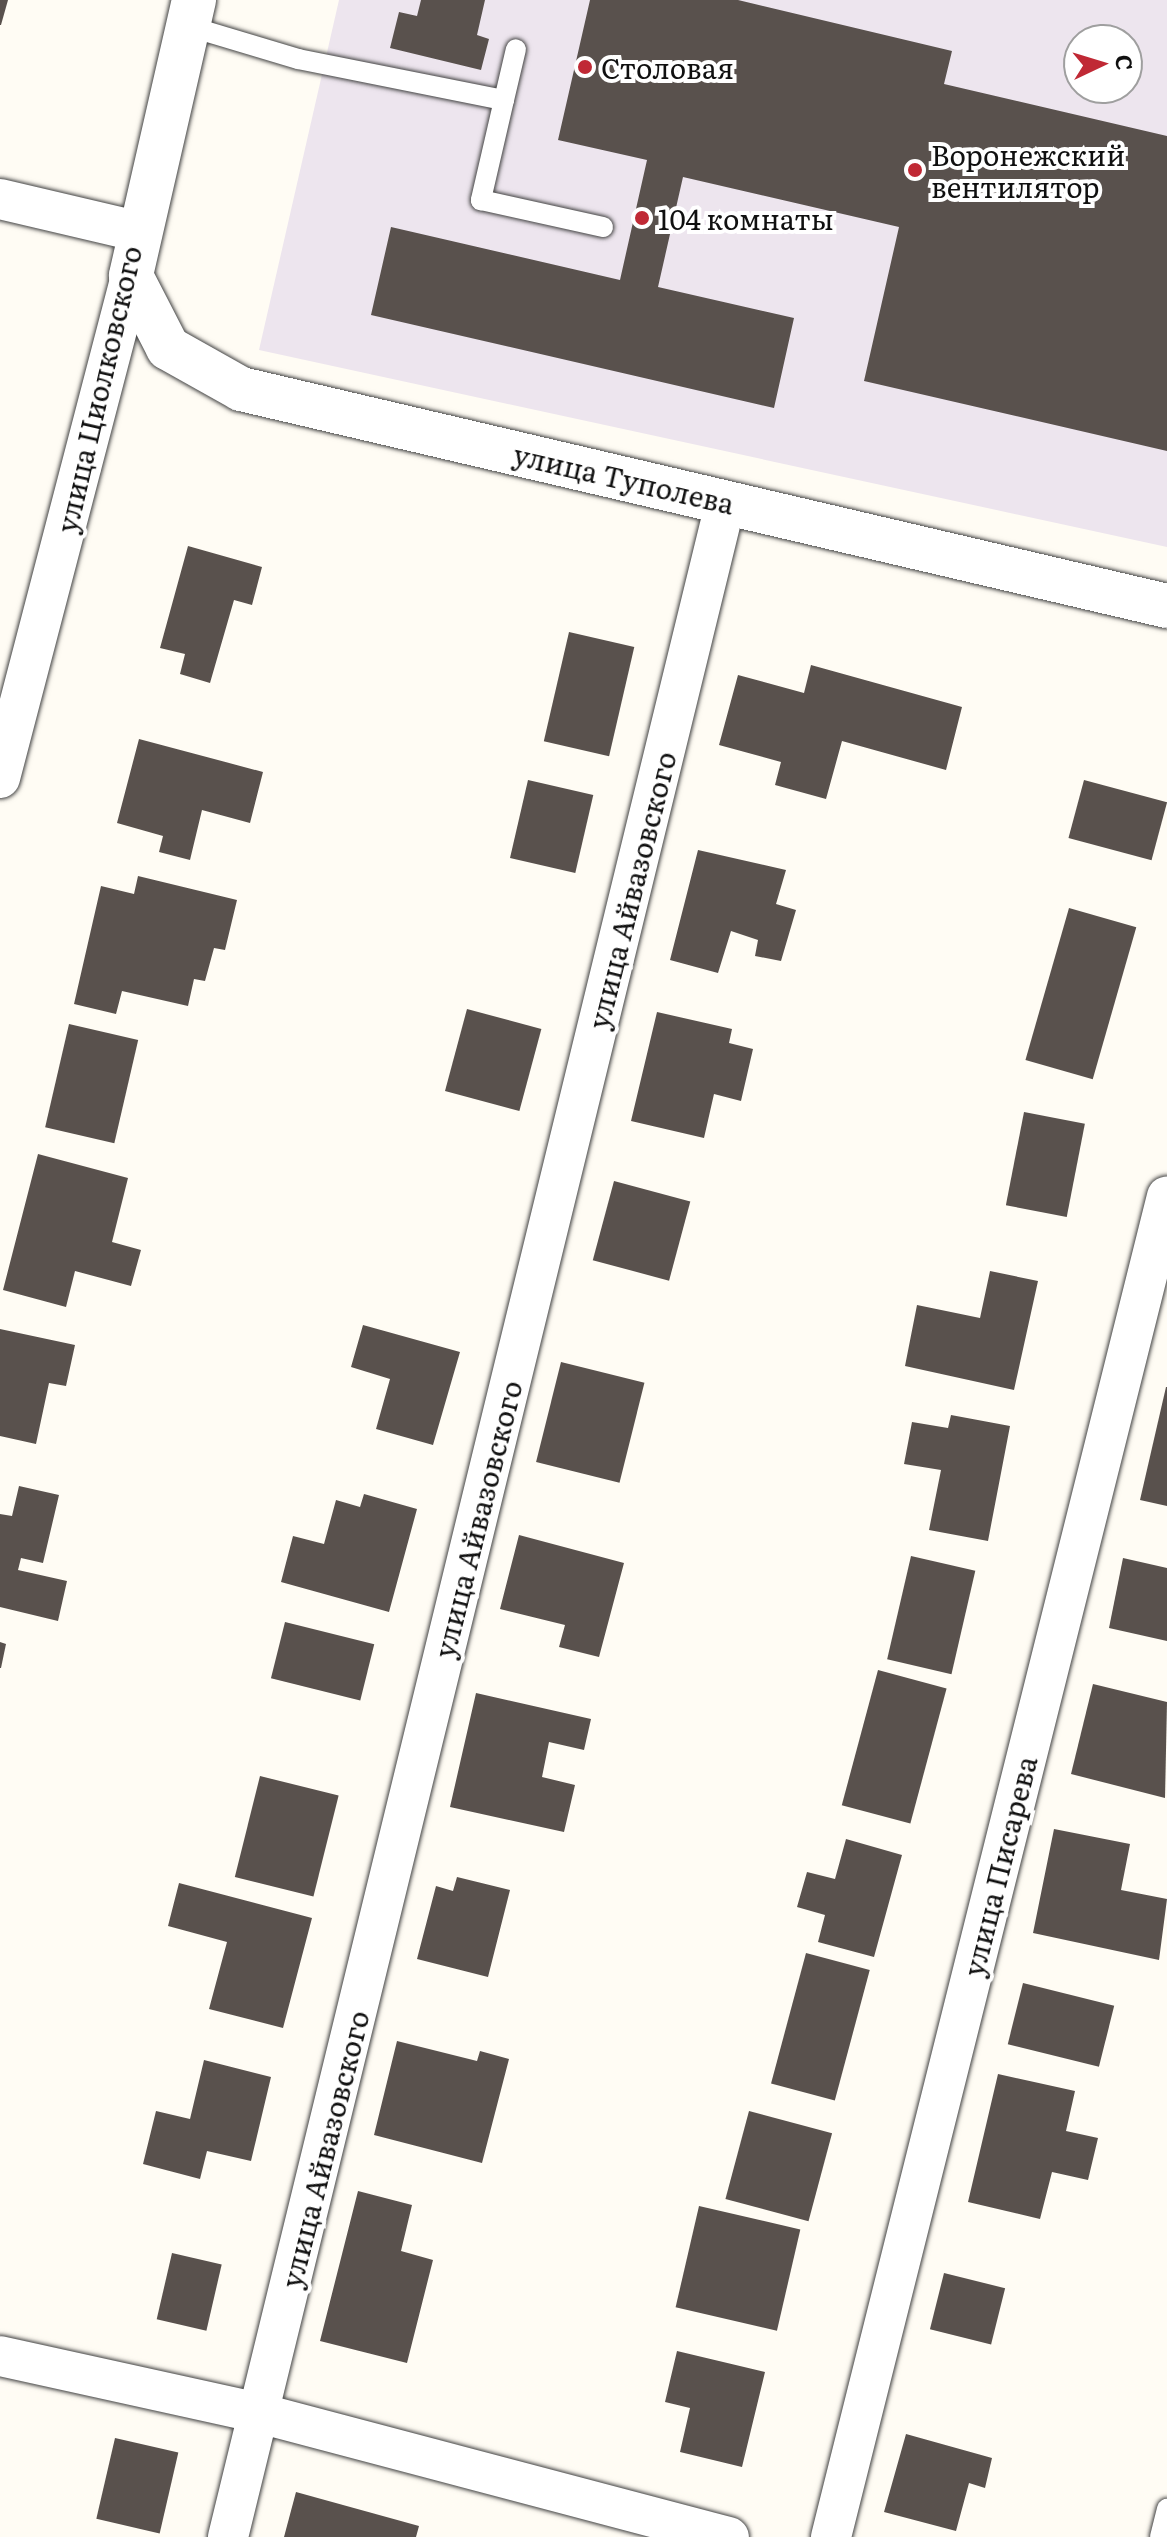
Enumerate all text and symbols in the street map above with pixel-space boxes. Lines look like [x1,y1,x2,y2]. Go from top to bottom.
north arrow [1063,24,1143,104]
place label: Столовая [601,50,734,84]
text: С [1108,53,1142,71]
marker: Столовая [576,58,594,76]
place label: Воронежский вентилятор [931,137,1125,203]
marker: Воронежский вентилятор [906,161,924,179]
place label: 104 комнаты [658,201,834,235]
marker: 104 комнаты [633,209,651,227]
street label: улица Циолковского [49,242,147,536]
street label: улица Туполева [510,436,738,520]
street label: улица Айвазовского [580,748,682,1032]
street label: улица Айвазовского [426,1377,528,1661]
street label: улица Писарева [955,1752,1043,1980]
street label: улица Айвазовского [273,2007,375,2291]

